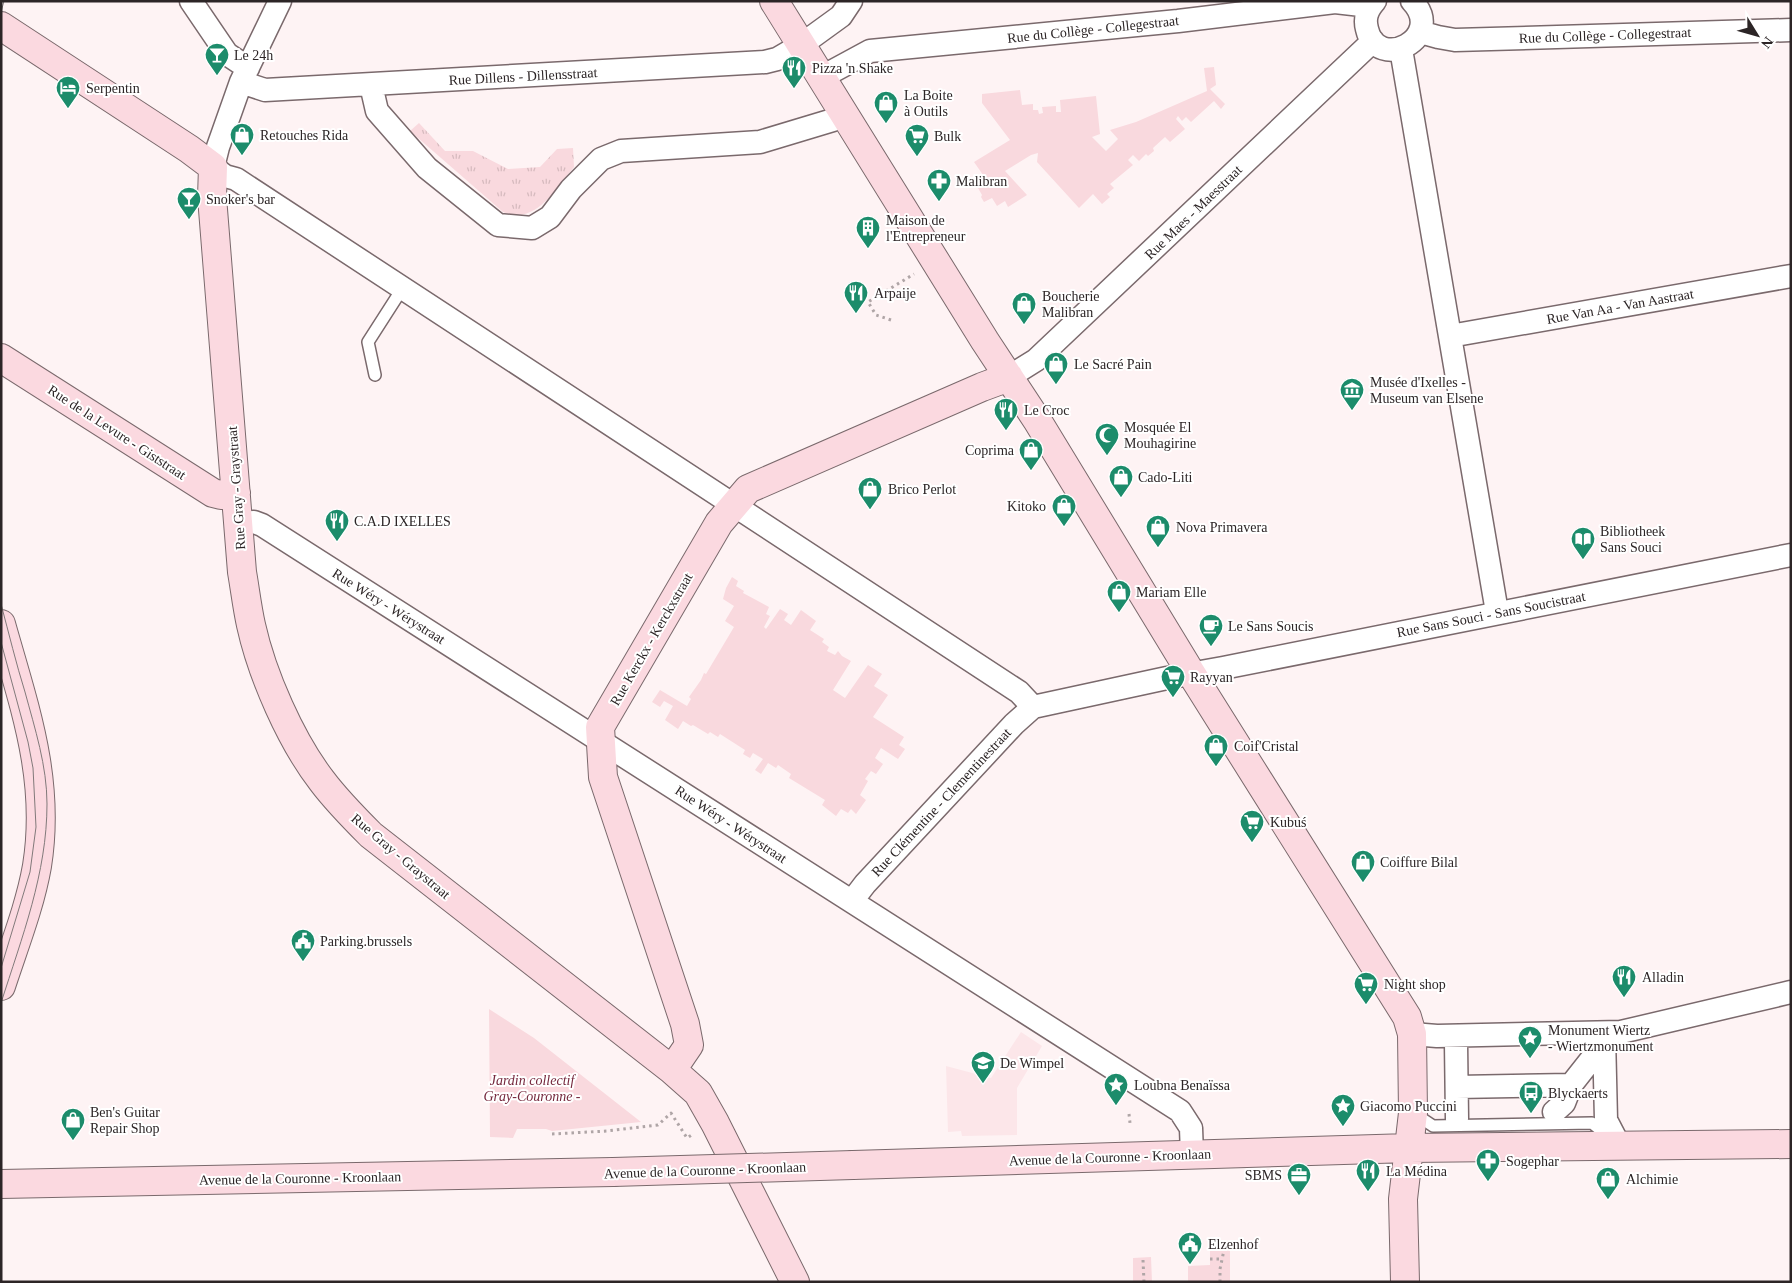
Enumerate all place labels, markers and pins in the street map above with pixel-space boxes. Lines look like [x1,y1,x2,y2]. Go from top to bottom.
bar icon: Le 24h [204,42,230,76]
place label: Le 24h [234,48,273,63]
restaurant icon: Pizza 'n Shake [781,55,807,89]
place label: Pizza 'n Shake [812,61,893,76]
hotel icon: Serpentin [55,75,81,109]
place label: Serpentin [86,81,140,96]
place label: La Boite à Outils [904,88,953,119]
shop icon: La Boite à Outils [873,90,899,124]
shop icon: Retouches Rida [229,122,255,156]
supermarket icon: Bulk [904,123,930,157]
place label: Retouches Rida [260,128,349,143]
place label: Bulk [934,129,961,144]
pharmacy icon: Malibran [926,168,952,202]
place label: Malibran [956,174,1007,189]
bar icon: Snoker's bar [176,186,202,220]
place label: Snoker's bar [206,192,275,207]
place label: Maison de l'Entrepreneur [886,213,966,244]
building icon: Maison de l'Entrepreneur [855,215,881,249]
restaurant icon: Arpaije [843,280,869,314]
place label: Arpaije [874,286,916,301]
place label: Boucherie Malibran [1042,289,1100,320]
shop icon: Boucherie Malibran [1011,291,1037,325]
shop icon: Le Sacré Pain [1043,351,1069,385]
place label: Le Sacré Pain [1074,357,1152,372]
place label: Musée d'Ixelles - Museum van Elsene [1370,375,1484,406]
museum icon: Musée d'Ixelles - Museum van Elsene [1339,377,1365,411]
restaurant icon: Le Croc [993,397,1019,431]
place label: Le Croc [1024,403,1069,418]
place label: Mosquée El Mouhagirine [1124,420,1196,451]
mosque icon: Mosquée El Mouhagirine [1094,422,1120,456]
shop icon: Coprima [1018,437,1044,471]
place label: Coprima [965,443,1015,458]
shop icon: Cado-Liti [1108,464,1134,498]
place label: Cado-Liti [1138,470,1193,485]
shop icon: Brico Perlot [857,476,883,510]
place label: Brico Perlot [888,482,956,497]
shop icon: Kitoko [1051,493,1077,527]
place label: Kitoko [1007,499,1046,514]
restaurant icon: C.A.D IXELLES [324,508,350,542]
place label: C.A.D IXELLES [354,514,451,529]
shop icon: Nova Primavera [1145,514,1171,548]
place label: Nova Primavera [1176,520,1268,535]
place label: Bibliotheek Sans Souci [1600,524,1665,555]
library icon: Bibliotheek Sans Souci [1570,526,1596,560]
shop icon: Mariam Elle [1106,579,1132,613]
place label: Mariam Elle [1136,585,1206,600]
cafe icon: Le Sans Soucis [1198,613,1224,647]
place label: Le Sans Soucis [1228,619,1314,634]
supermarket icon: Rayyan [1160,664,1186,698]
place label: Rayyan [1190,670,1233,685]
shop icon: Coif'Cristal [1203,733,1229,767]
place label: Coif'Cristal [1234,739,1299,754]
supermarket icon: Kubuś [1239,809,1265,843]
place label: Kubuś [1270,815,1307,830]
shop icon: Coiffure Bilal [1350,849,1376,883]
place label: Coiffure Bilal [1380,855,1458,870]
public building icon: Parking.brussels [290,928,316,962]
place label: Parking.brussels [320,934,412,949]
restaurant icon: Alladin [1611,964,1637,998]
place label: Alladin [1642,970,1684,985]
supermarket icon: Night shop [1353,971,1379,1005]
place label: Night shop [1384,977,1446,992]
place label: Monument Wiertz - Wiertzmonument [1548,1023,1653,1054]
place icon: Monument Wiertz - Wiertzmonument [1517,1025,1543,1059]
school or university icon: De Wimpel [970,1050,996,1084]
place label: De Wimpel [1000,1056,1064,1071]
place icon: Loubna Benaïssa [1103,1072,1129,1106]
place label: Loubna Benaïssa [1134,1078,1231,1093]
bus stop icon: Blyckaerts [1518,1080,1544,1114]
place label: Blyckaerts [1548,1086,1608,1101]
place icon: Giacomo Puccini [1330,1093,1356,1127]
place label: Giacomo Puccini [1360,1099,1457,1114]
place label: Ben's Guitar Repair Shop [90,1105,160,1136]
shop icon: Ben's Guitar Repair Shop [60,1107,86,1141]
pharmacy icon: Sogephar [1475,1148,1501,1182]
place label: Sogephar [1506,1154,1559,1169]
restaurant icon: La Médina [1355,1158,1381,1192]
office icon: SBMS [1286,1162,1312,1196]
place label: La Médina [1386,1164,1448,1179]
shop icon: Alchimie [1595,1166,1621,1200]
place label: SBMS [1245,1168,1282,1183]
place label: Alchimie [1626,1172,1678,1187]
public building icon: Elzenhof [1177,1231,1203,1265]
place label: Elzenhof [1208,1237,1259,1252]

